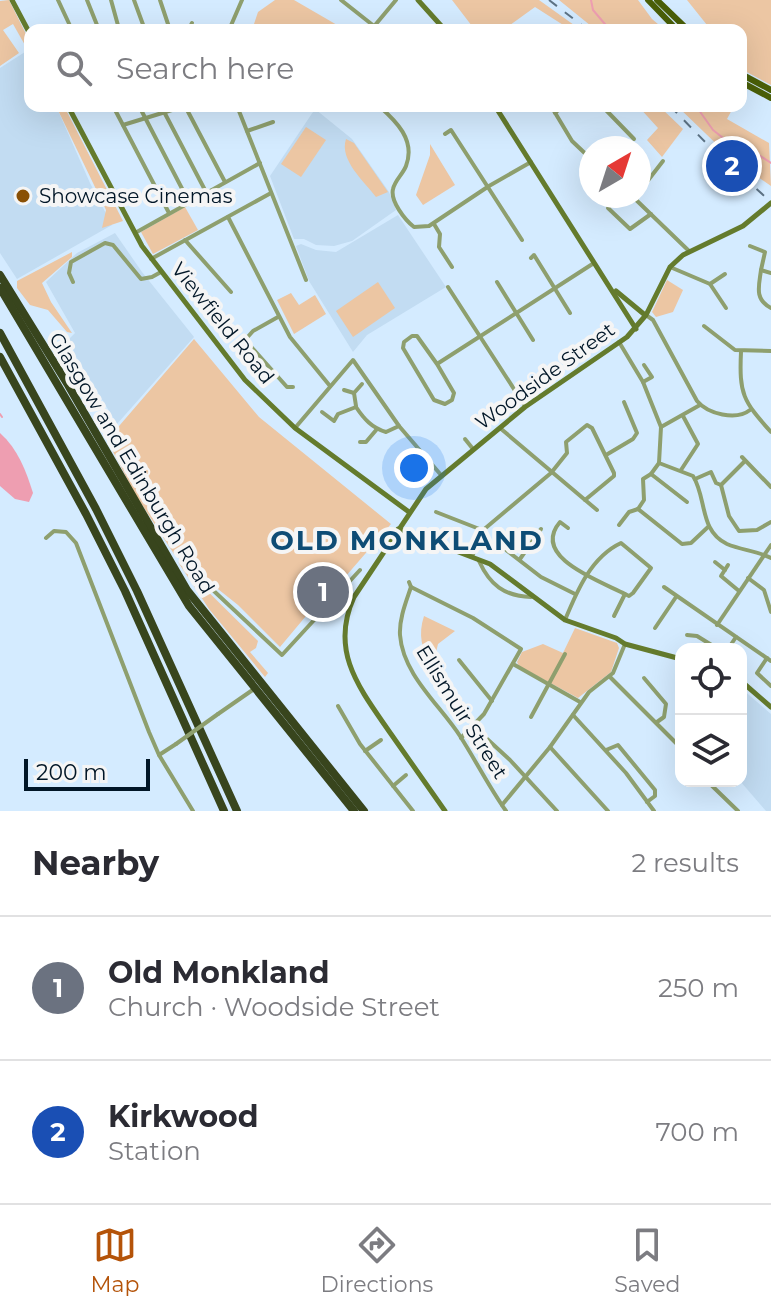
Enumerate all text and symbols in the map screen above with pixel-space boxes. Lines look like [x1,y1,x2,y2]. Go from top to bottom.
search box [24,24,747,112]
icon: search [52,46,96,90]
text: Search here [116,50,294,87]
north arrow [579,136,651,208]
pin: 2 [706,136,758,196]
place label: Showcase Cinemas [39,184,233,208]
marker: Showcase Cinemas [14,187,32,205]
street label: Viewfield Road [167,257,279,389]
street label: Woodside Street [471,317,619,435]
street label: Glasgow and Edinburgh Road [44,328,220,598]
your location [394,448,434,488]
district label: OLD MONKLAND [270,523,544,557]
pin: 1 [297,562,349,622]
street label: Ellismuir Street [411,641,513,783]
map controls [675,643,747,787]
button: locate [675,643,747,715]
button: layers [675,715,747,787]
scale bar [24,755,150,791]
text: 200 m [36,759,107,786]
text: Nearby [32,842,159,884]
text: 2 results [631,847,739,879]
text: Old Monkland [108,954,329,991]
text: 1 [53,972,63,1004]
text: 250 m [658,972,739,1004]
text: Church · Woodside Street [108,991,440,1023]
text: Kirkwood [108,1098,258,1135]
text: 2 [50,1116,66,1148]
text: 700 m [655,1116,739,1148]
text: Station [108,1135,201,1167]
tab: Map [91,1223,139,1298]
tab: Directions [321,1223,433,1298]
tab: Saved [614,1223,680,1298]

